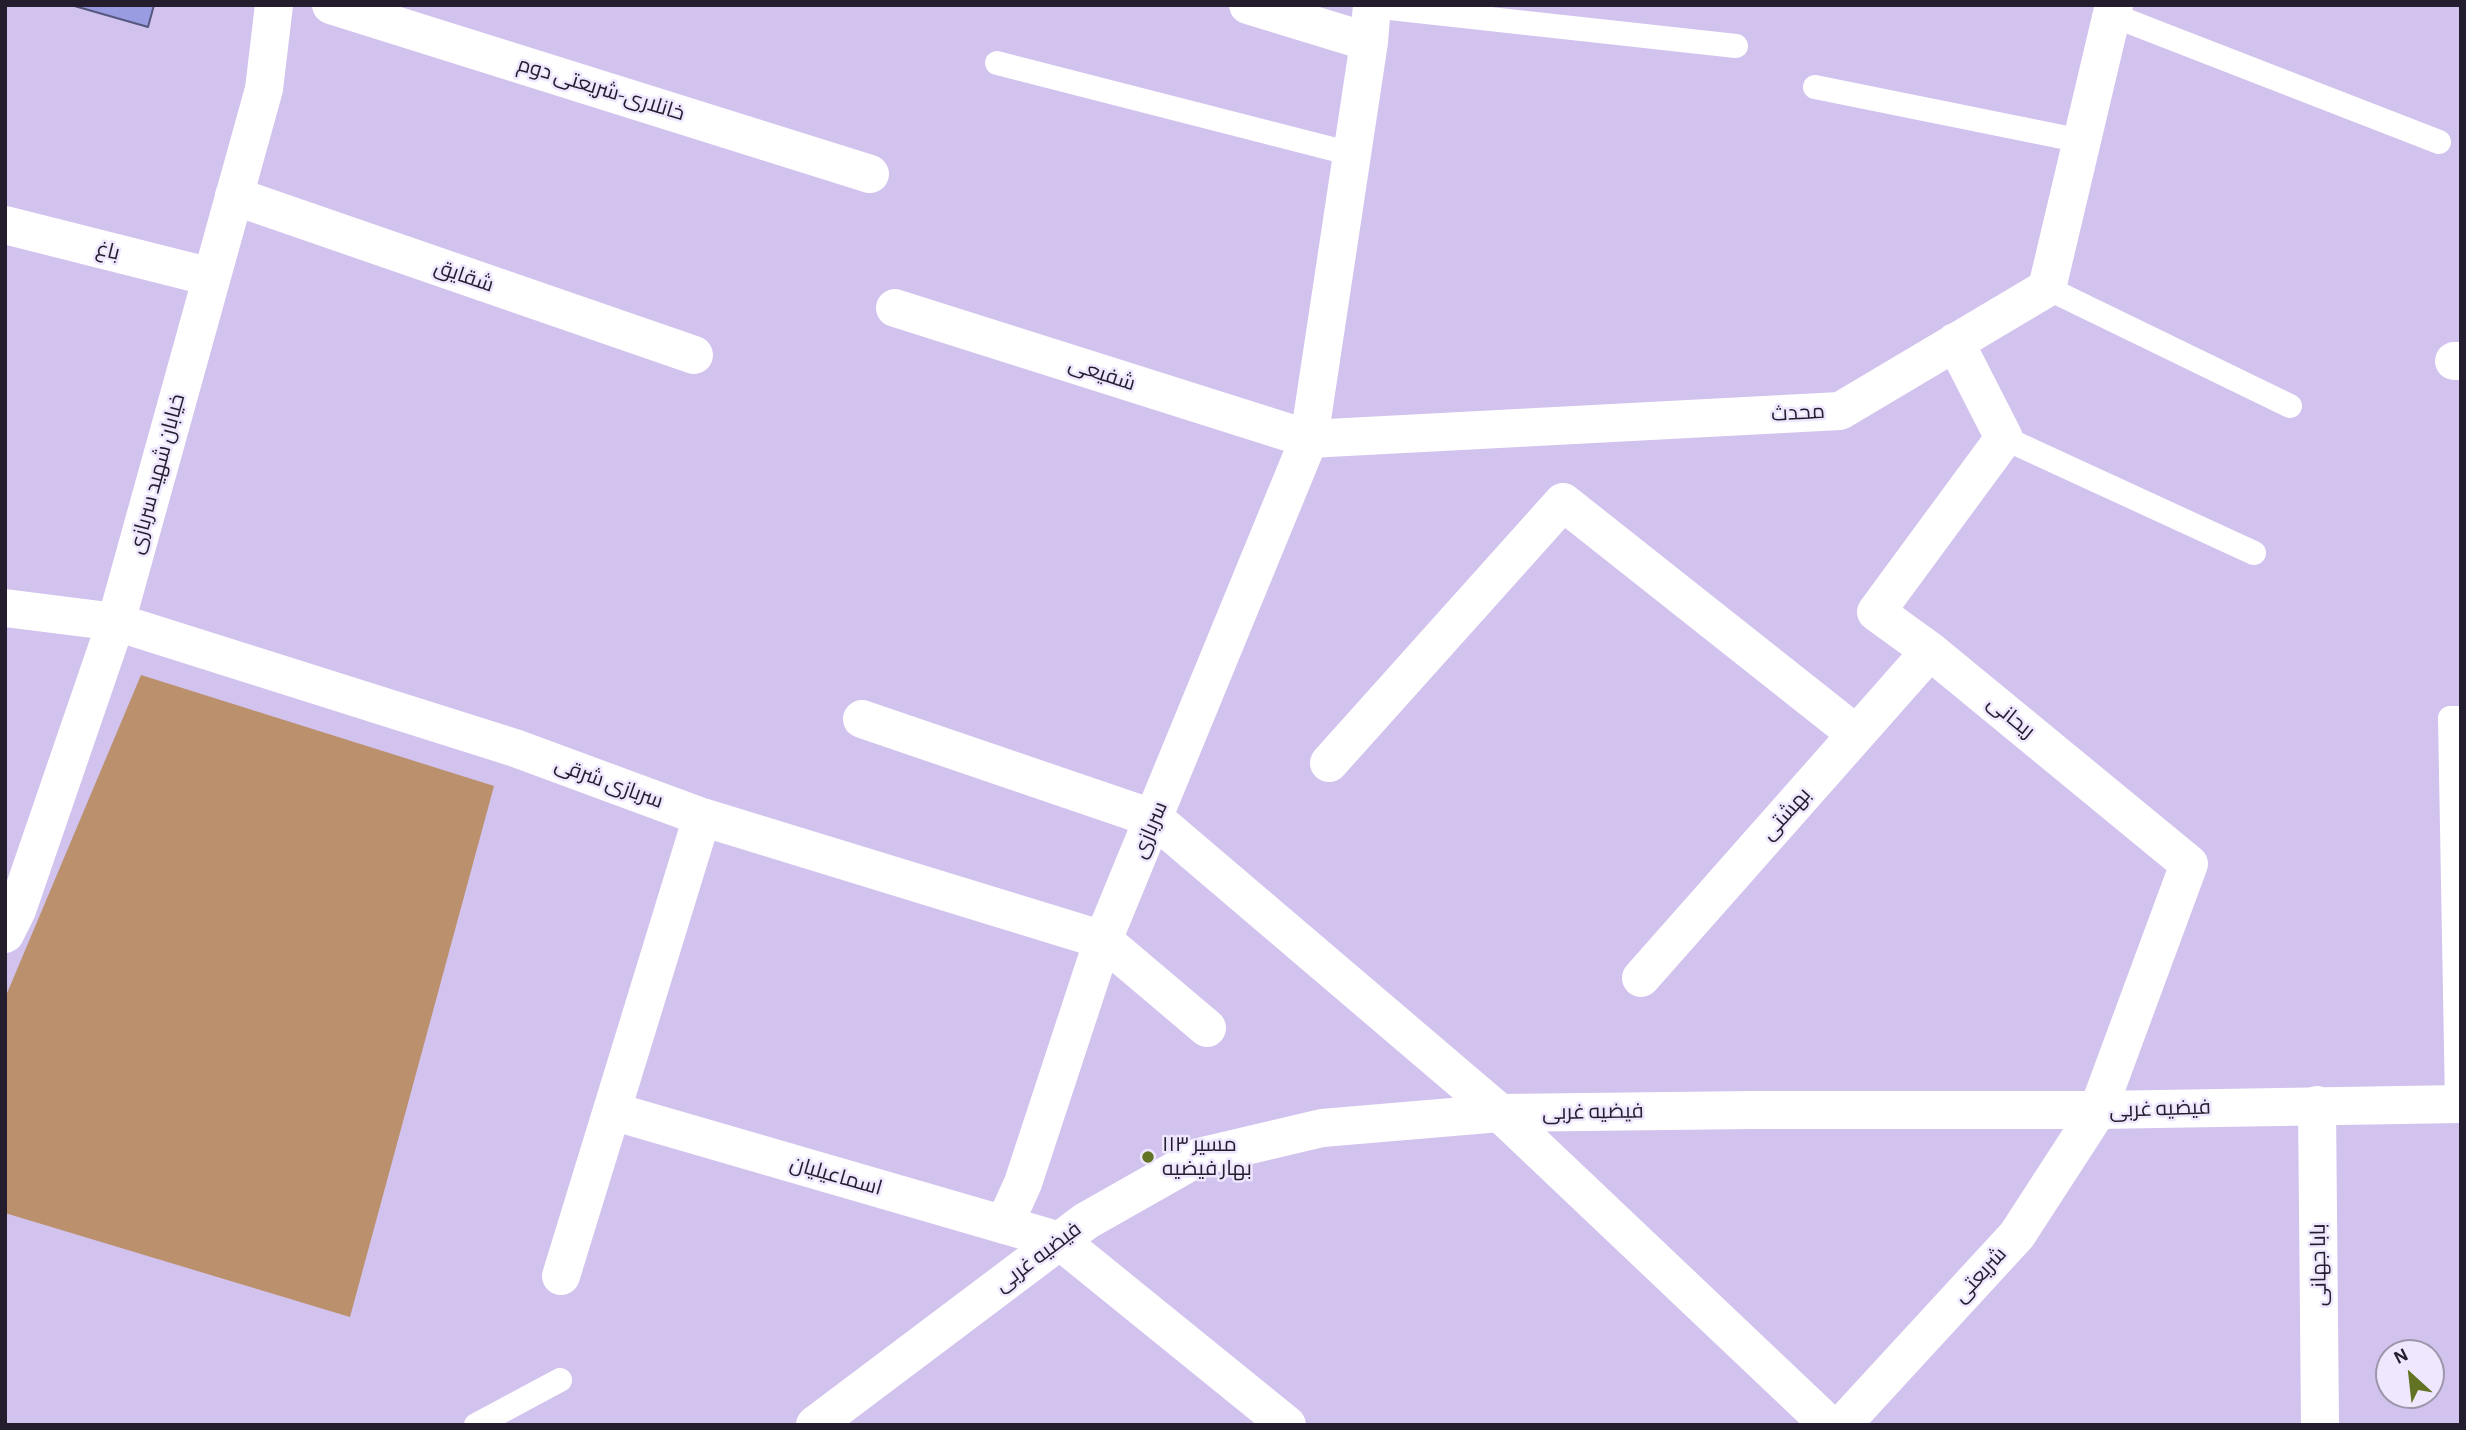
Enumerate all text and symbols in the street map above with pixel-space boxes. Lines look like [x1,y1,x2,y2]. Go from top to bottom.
street label: خانلاری-شریعتی دوم [514,52,688,126]
street label: باغ [94,236,122,266]
street label: شقایق [431,254,497,298]
street label: شفیعی [1065,351,1139,397]
street label: خیابان شهید سربازی [123,391,191,557]
street label: محدث [1770,399,1826,427]
street label: ریحانی [1982,690,2040,744]
street label: سربازی شرقی [551,752,667,814]
street label: بهشتی [1756,782,1816,846]
street label: سربازی [1127,798,1173,862]
street label: فیضیه غربی [2109,1095,2211,1123]
street label: فیضیه غربی [1542,1099,1644,1125]
place label: مسیر ۱۱۳ بهار فیضیه [1162,1132,1252,1182]
marker: مسیر ۱۱۳ بهار فیضیه [1140,1149,1156,1165]
street label: اسماعیلیان [787,1151,885,1201]
street label: فیضیه غربی [990,1216,1086,1298]
street label: بابا جهانی [2306,1223,2332,1307]
street label: شریعتی [1948,1242,2012,1308]
north arrow [2375,1339,2445,1409]
text: N [2391,1345,2411,1368]

